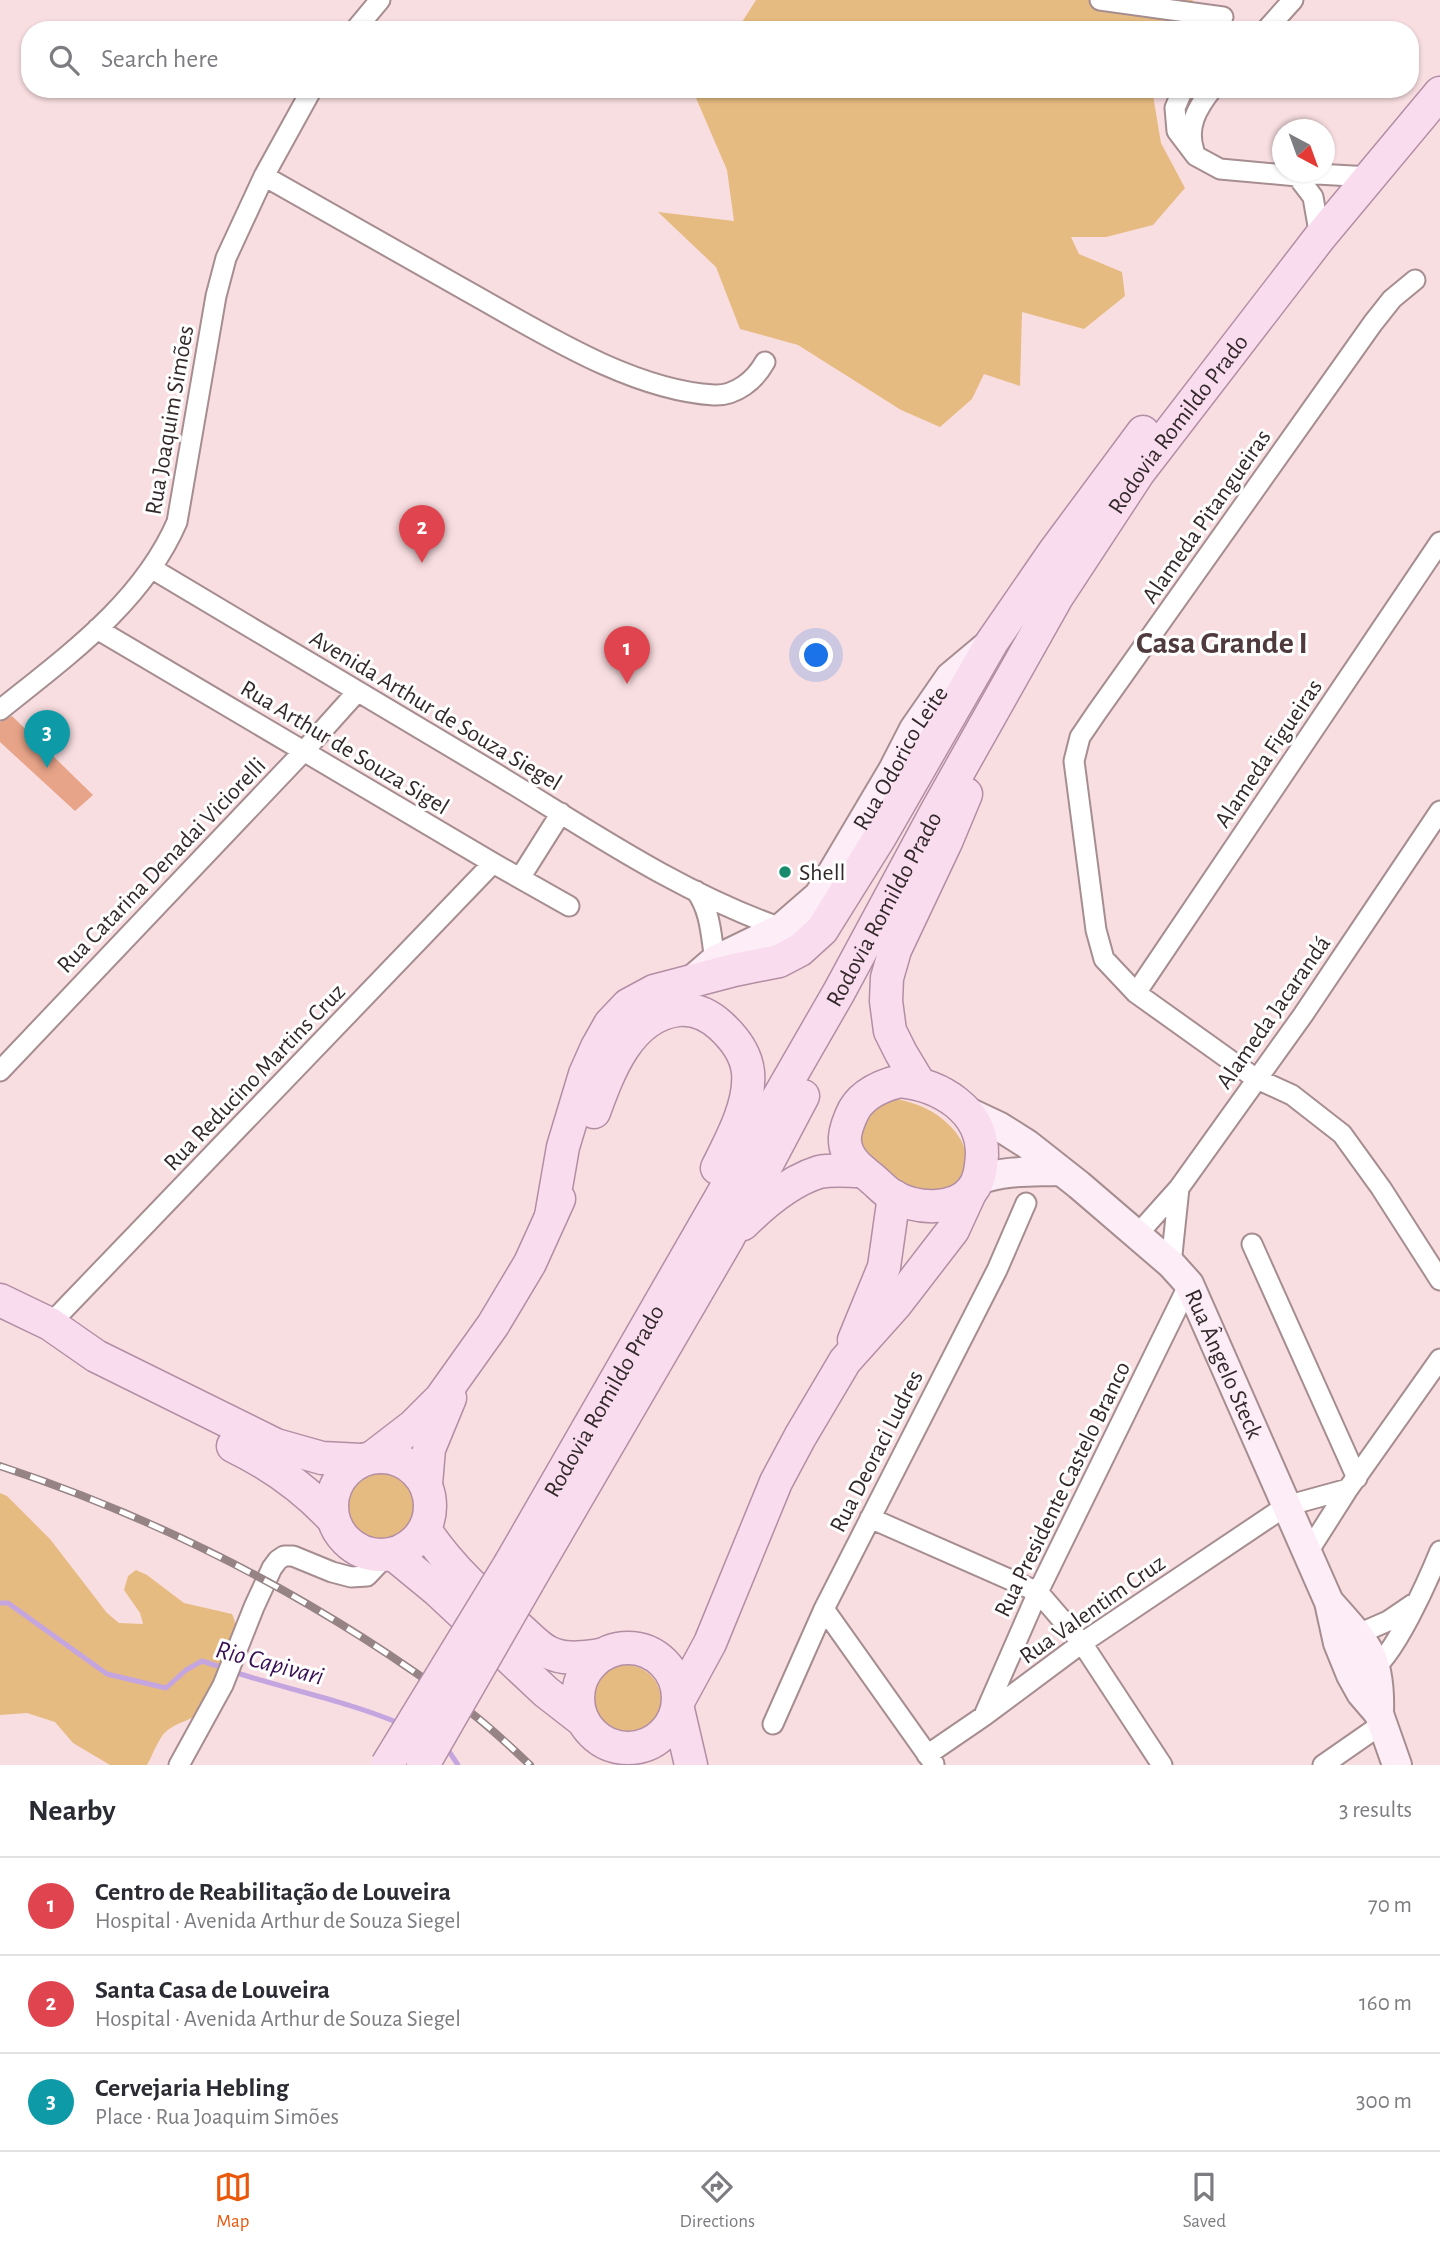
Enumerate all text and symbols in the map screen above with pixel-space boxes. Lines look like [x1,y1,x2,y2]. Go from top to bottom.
search box [21,21,1419,98]
icon: search [45,41,83,79]
text: Search here [101,46,219,72]
north arrow [1272,119,1335,182]
street label: Rua Joaquim Simões [142,324,198,517]
street label: Rodovia Romildo Prado [1104,330,1253,518]
street label: Alameda Pitangueiras [1138,425,1276,608]
pin: 2 [399,505,445,563]
street label: Avenida Arthur de Souza Siegel [305,626,566,796]
pin: 1 [604,626,650,684]
district label: Casa Grande I [1136,627,1308,659]
your location [799,638,833,672]
street label: Alameda Figueiras [1211,675,1327,832]
street label: Rua Arthur de Souza Sigel [236,676,453,820]
street label: Rua Odorico Leite [849,682,953,835]
pin: 3 [24,710,70,768]
street label: Rua Catarina Denadai Viciorelli [53,753,271,978]
street label: Rodovia Romildo Prado [822,808,947,1011]
place label: Shell [799,861,846,885]
marker: Shell [777,864,793,880]
street label: Alameda Jacarandá [1212,932,1335,1093]
street label: Rua Reducino Martins Cruz [159,980,350,1176]
street label: Rua Ângelo Steck [1180,1286,1267,1443]
street label: Rodovia Romildo Prado [540,1301,669,1501]
street label: Rua Presidente Castelo Branco [991,1358,1135,1621]
street label: Rua Deoraci Ludres [826,1367,928,1536]
street label: Rua Valentim Cruz [1016,1551,1170,1669]
water label: Rio Capivari [213,1636,327,1690]
text: Nearby [28,1796,116,1826]
text: 3 results [1339,1799,1412,1822]
text: Centro de Reabilitação de Louveira [95,1879,451,1905]
text: 1 [47,1894,55,1917]
text: 70 m [1368,1894,1412,1917]
text: Hospital · Avenida Arthur de Souza Siegel [95,1910,461,1933]
text: Santa Casa de Louveira [95,1977,330,2003]
text: 2 [46,1992,56,2015]
text: 160 m [1359,1992,1412,2015]
text: Hospital · Avenida Arthur de Souza Siegel [95,2008,461,2031]
text: Cervejaria Hebling [95,2075,289,2101]
text: 3 [46,2090,56,2113]
text: 300 m [1356,2090,1412,2113]
text: Place · Rua Joaquim Simões [95,2106,339,2129]
tab: Map [214,2168,252,2233]
tab: Directions [679,2168,755,2233]
tab: Saved [1183,2168,1226,2233]

